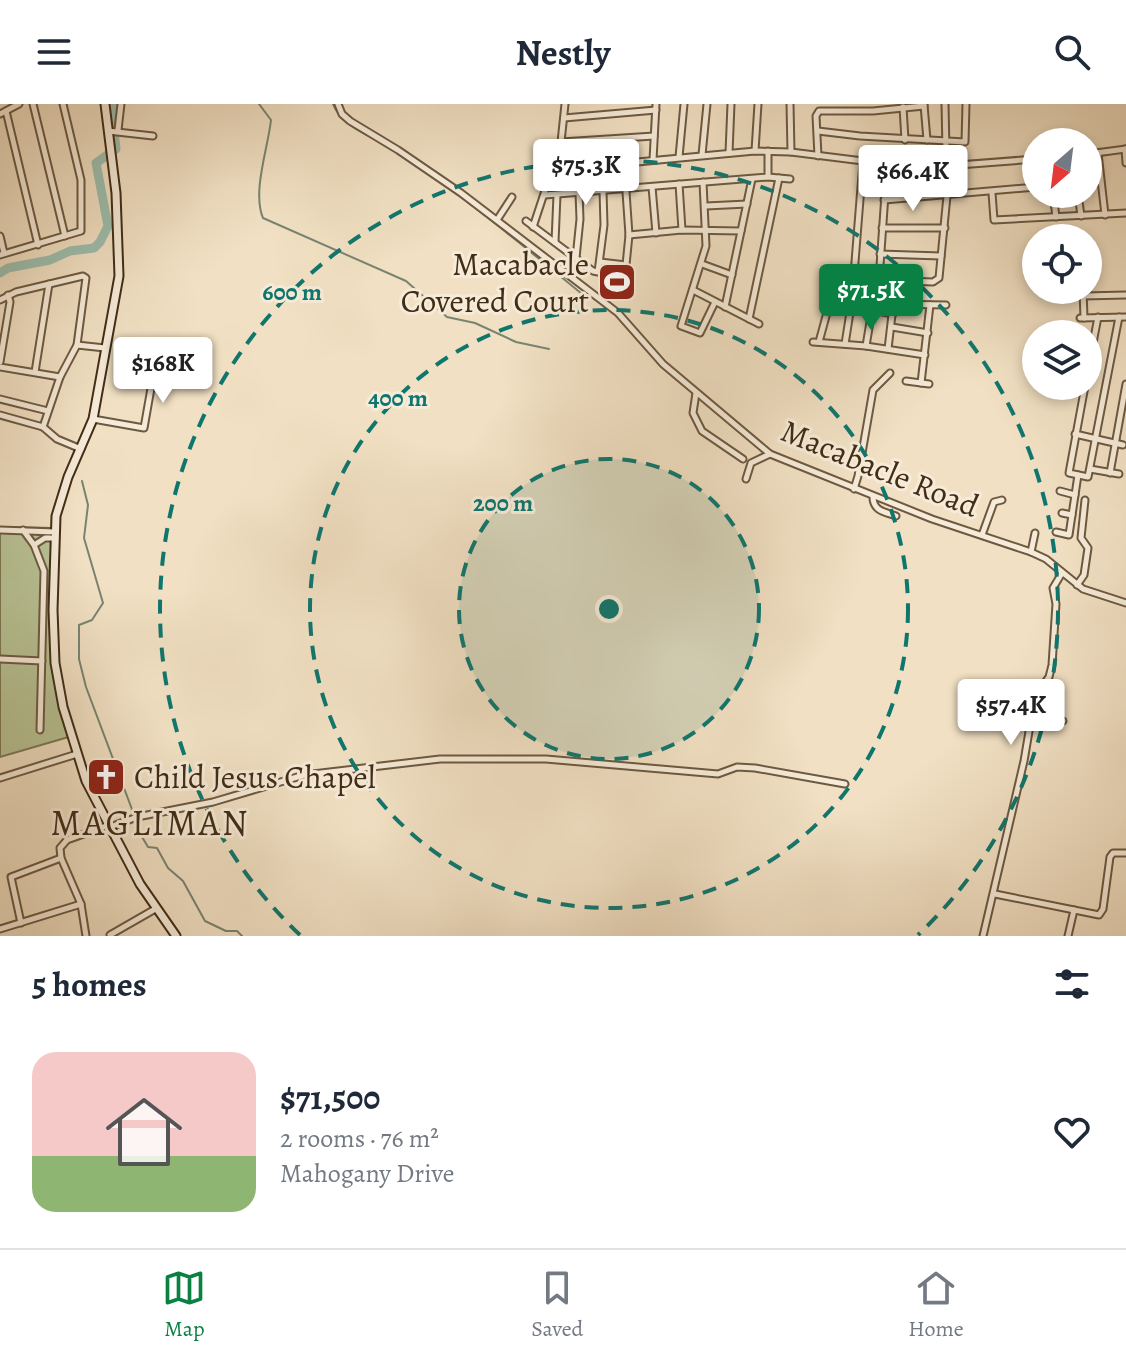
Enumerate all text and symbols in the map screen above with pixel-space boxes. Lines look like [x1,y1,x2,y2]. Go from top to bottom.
text: Nestly [516,28,610,77]
icon: menu [32,30,76,74]
icon: search [1050,30,1094,74]
north arrow [1022,128,1102,208]
map controls [1022,128,1102,400]
pin: $75.3K [521,139,651,207]
pin: $66.4K [848,145,978,213]
text: $75.3K [551,147,621,182]
text: $66.4K [877,153,949,188]
button: locate [1022,224,1102,304]
place label: Macabacle Covered Court [401,242,589,323]
sports icon: Macabacle Covered Court [596,261,638,303]
pin: $71.5K [806,264,936,332]
text: $71.5K [837,272,905,307]
text: 600 m [262,276,322,308]
button: layers [1022,320,1102,400]
pin: $168K [107,337,219,405]
text: $168K [131,345,195,380]
text: 400 m [368,382,428,414]
street label: Macabacle Road [775,408,986,528]
text: 200 m [473,487,533,519]
centre of rings [595,595,623,623]
pin: $57.4K [946,679,1076,747]
text: $57.4K [976,687,1046,722]
place label: Child Jesus Chapel [134,755,376,799]
church icon: Child Jesus Chapel [85,756,127,798]
district label: MAGLIMAN [50,798,250,847]
text: 5 homes [32,961,147,1008]
icon: filters [1050,962,1094,1006]
text: $71,500 [280,1074,380,1121]
icon: home [96,1084,192,1180]
icon: heart [1050,1110,1094,1154]
text: 2 rooms · 76 m² [280,1121,439,1156]
text: Mahogany Drive [280,1156,454,1191]
tab: Map [162,1266,206,1344]
tab: Saved [531,1266,583,1344]
tab: Home [908,1266,964,1344]

